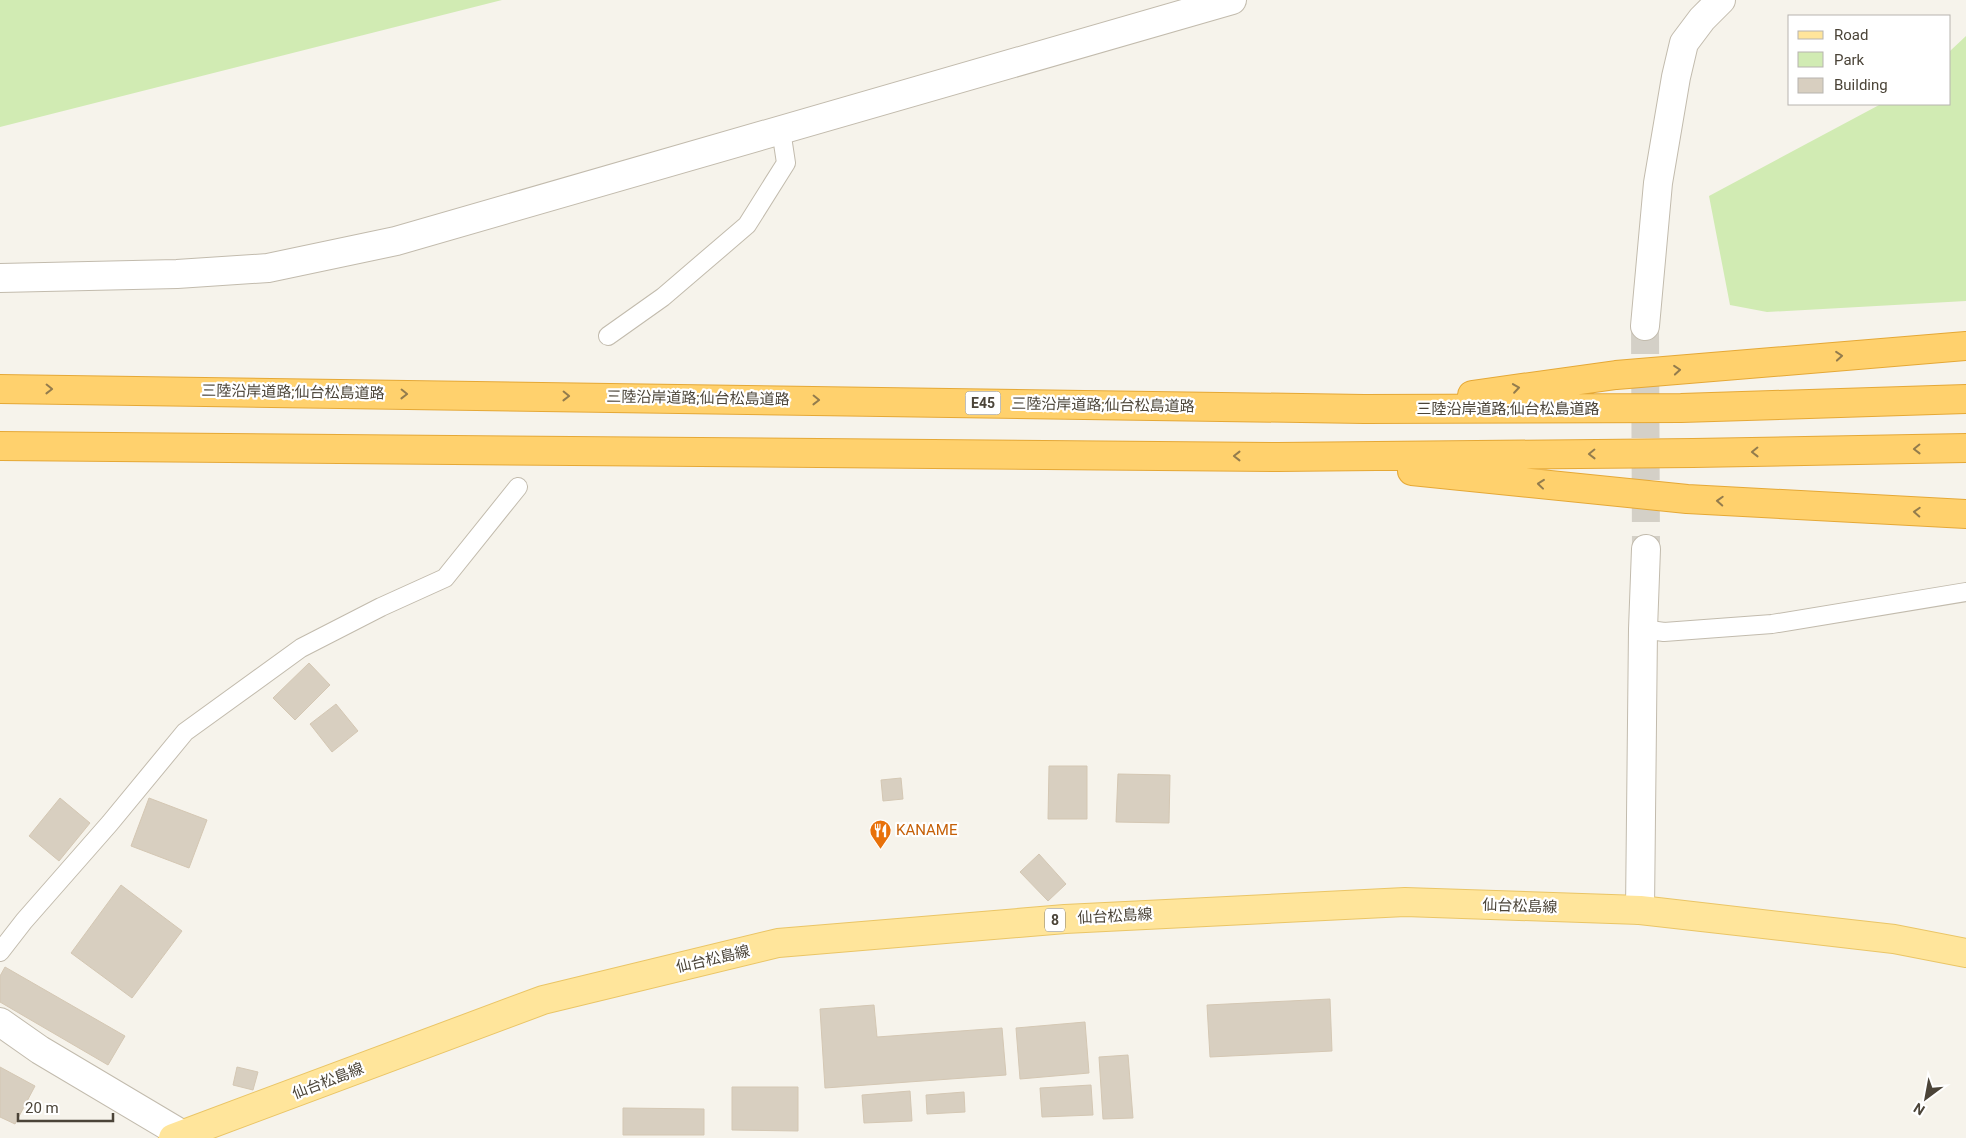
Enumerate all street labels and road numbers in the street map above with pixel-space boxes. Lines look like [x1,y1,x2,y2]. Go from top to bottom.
street label: 三陸沿岸道路;仙台松島道路 [201,381,385,403]
street label: 三陸沿岸道路;仙台松島道路 [606,387,790,409]
road number: E45 [966,392,1000,414]
street label: 三陸沿岸道路;仙台松島道路 [1011,394,1195,416]
street label: 三陸沿岸道路;仙台松島道路 [1416,400,1600,418]
street label: 仙台松島線 [1482,896,1558,916]
street label: 仙台松島線 [1077,905,1153,927]
road number: 8 [1045,908,1065,932]
street label: 仙台松島線 [674,942,752,976]
street label: 仙台松島線 [290,1059,366,1103]

